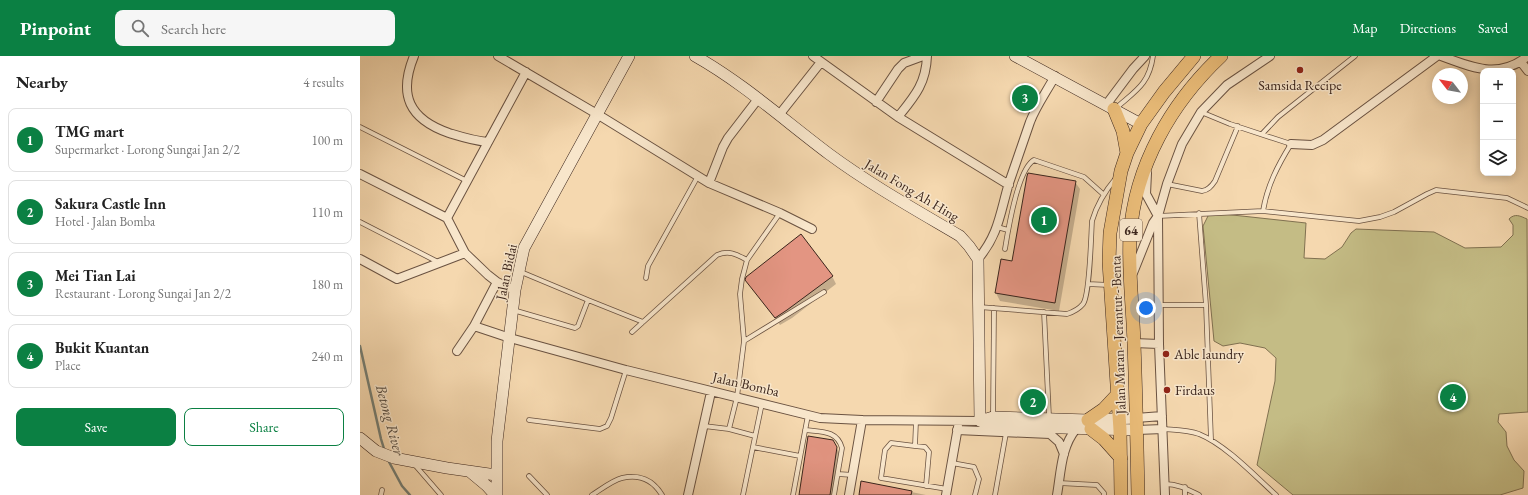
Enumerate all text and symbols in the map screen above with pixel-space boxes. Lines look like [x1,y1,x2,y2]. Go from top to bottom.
search box [115,10,395,46]
text: Pinpoint [20,16,91,41]
icon: search [129,17,151,39]
text: Search here [161,19,226,38]
text: Map [1352,19,1378,37]
text: Directions [1400,19,1456,37]
text: Saved [1478,19,1508,37]
marker: Samsida Recipe [1295,65,1305,75]
north arrow [1432,68,1468,104]
map controls [1480,68,1516,176]
button: + [1480,68,1516,104]
text: Nearby [16,71,68,93]
text: 4 results [303,74,344,91]
place label: Samsida Recipe [1258,76,1342,94]
pin: 3 [1012,83,1038,113]
button: − [1480,104,1516,140]
text: TMG mart [55,122,124,141]
text: 1 [27,132,33,149]
text: 100 m [312,132,343,149]
button: layers [1480,140,1516,176]
text: Supermarket · Lorong Sungai Jan 2/2 [55,141,240,158]
street label: Jalan Fong Ah Hing [860,154,963,226]
text: Sakura Castle Inn [55,194,166,213]
text: 2 [27,204,33,221]
text: 110 m [312,204,343,221]
pin: 1 [1031,205,1057,235]
text: Hotel · Jalan Bomba [55,213,155,230]
road number: 64 [1120,219,1142,241]
street label: Jalan Bidai [491,242,521,303]
street label: Jalan Maran - Jerantut - Benta [1106,255,1130,416]
text: Mei Tian Lai [55,266,136,285]
text: 3 [27,276,33,293]
text: 180 m [312,276,343,293]
text: Restaurant · Lorong Sungai Jan 2/2 [55,285,231,302]
your location [1136,298,1156,318]
text: Bukit Kuantan [55,338,149,357]
place label: Able laundry [1173,345,1245,363]
text: 4 [27,348,33,365]
text: 240 m [312,348,343,365]
marker: Able laundry [1161,349,1171,359]
text: Place [55,357,81,374]
street label: Jalan Bomba [710,367,782,401]
water label: Betong River [372,381,409,459]
place label: Firdaus [1175,381,1215,399]
pin: 4 [1440,382,1466,412]
marker: Firdaus [1162,385,1172,395]
pin: 2 [1020,387,1046,417]
button: Save [16,408,176,446]
button: Share [184,408,344,446]

